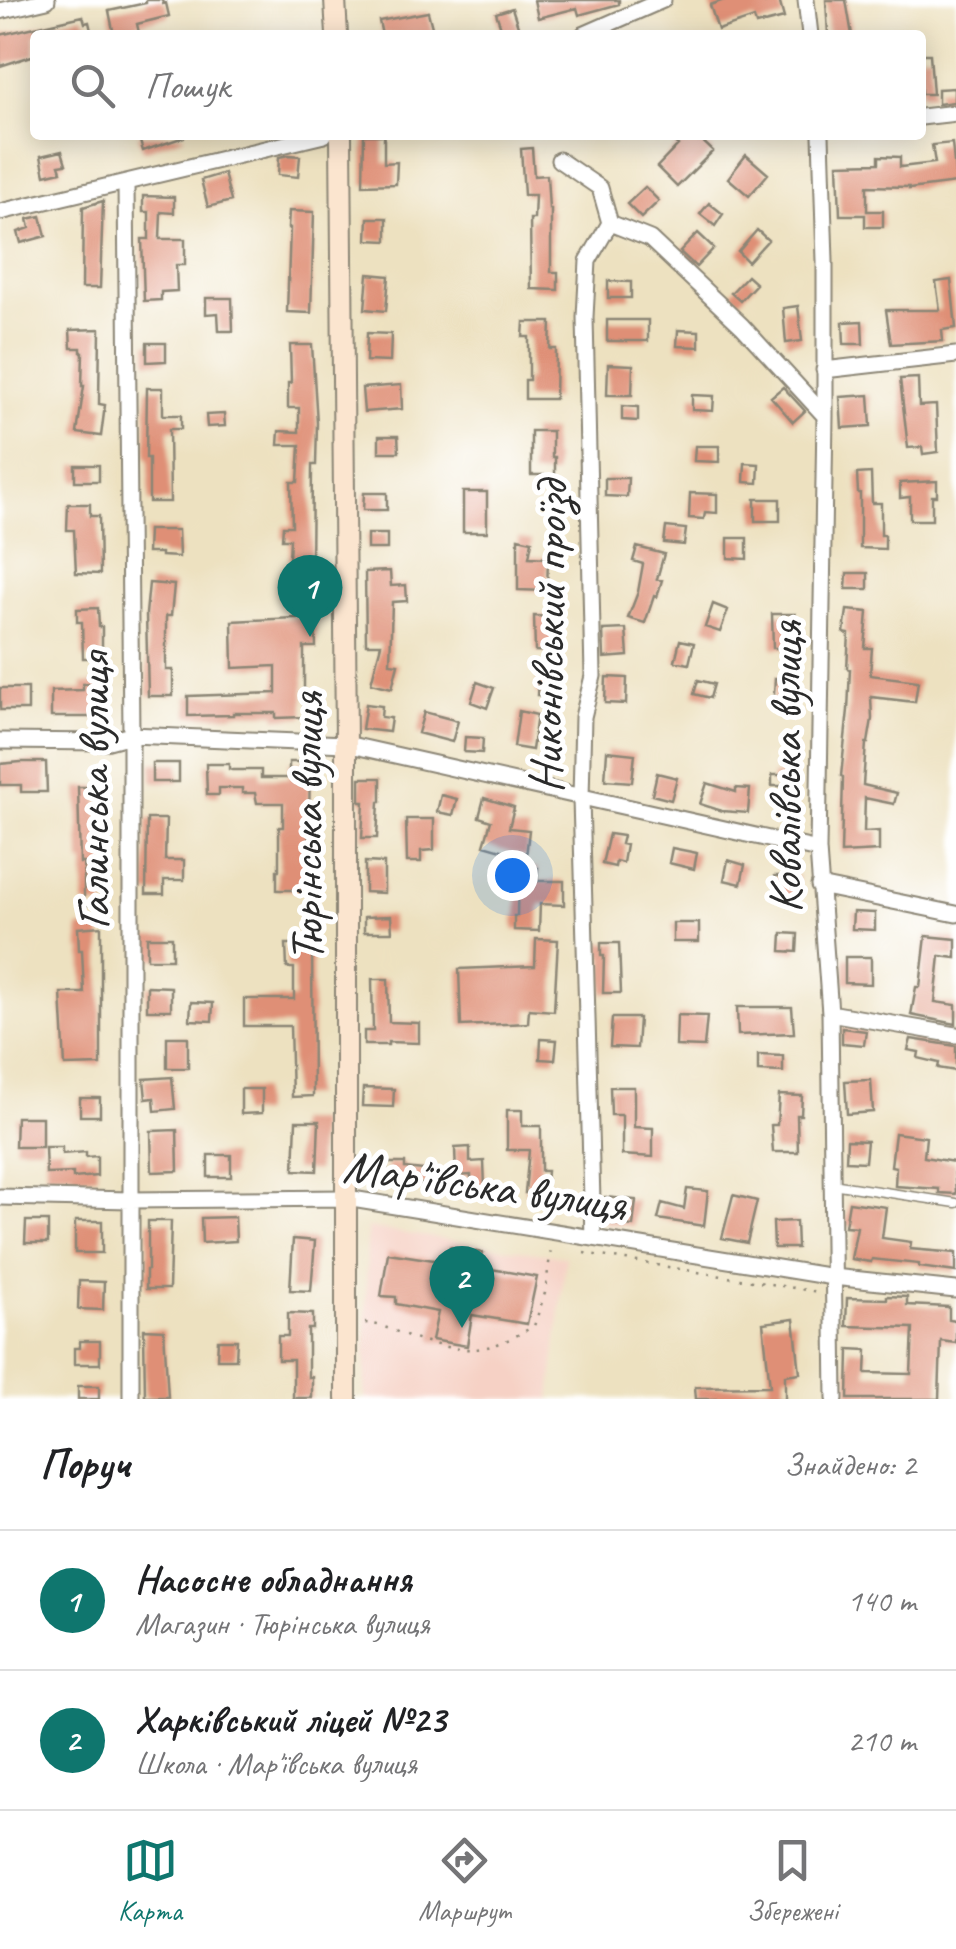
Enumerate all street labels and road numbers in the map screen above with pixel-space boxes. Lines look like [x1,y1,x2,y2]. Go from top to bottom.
street label: Никонівський проїзд [515,476,581,794]
street label: Ковалівська вулиця [755,619,815,913]
street label: Галинська вулиця [63,649,123,930]
street label: Тюрінська вулиця [276,690,336,962]
street label: Мар'ївська вулиця [340,1135,632,1235]

